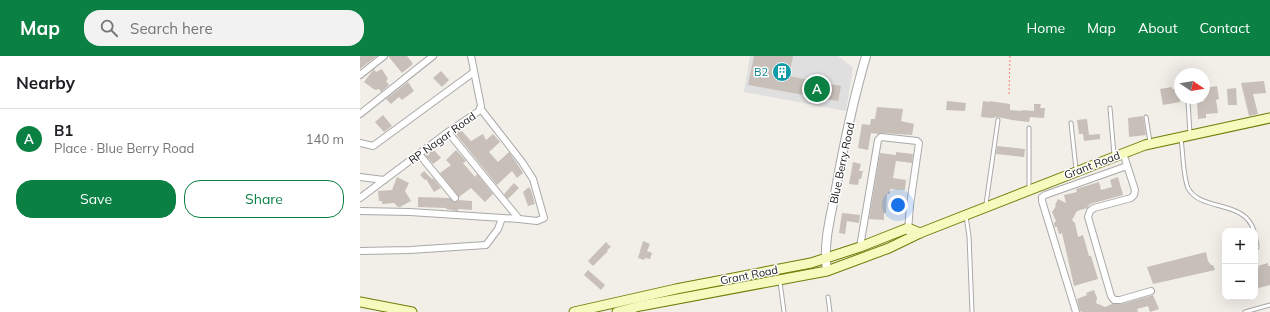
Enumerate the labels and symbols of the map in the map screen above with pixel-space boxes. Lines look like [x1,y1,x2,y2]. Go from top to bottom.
building icon: B2 [771,61,793,83]
place label: B2 [754,65,768,79]
north arrow [1174,68,1210,104]
pin: A [804,74,830,104]
street label: RP Nagar Road [406,109,478,167]
street label: Blue Berry Road [827,121,857,205]
street label: Grant Road [1062,148,1122,182]
your location [888,195,908,215]
street label: Grant Road [719,263,779,287]

